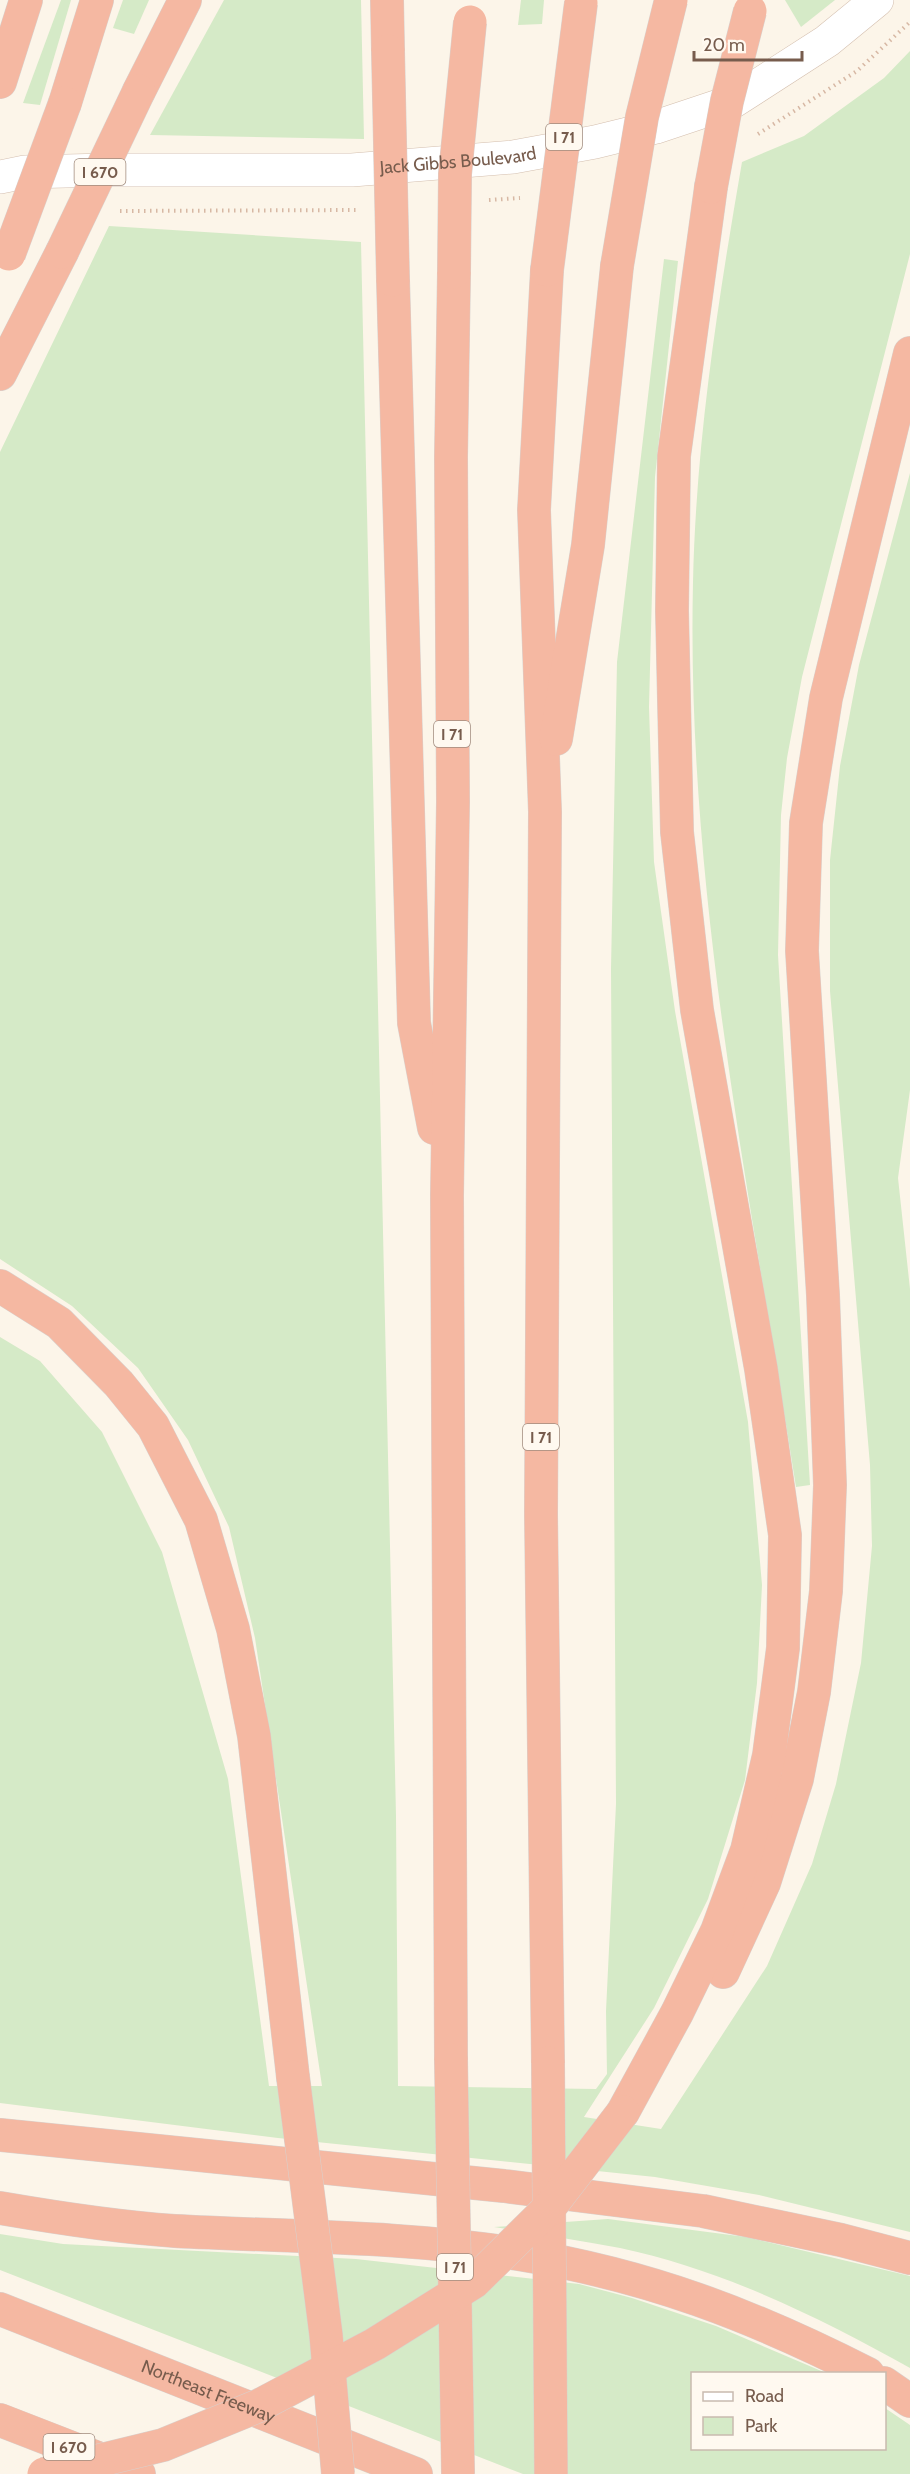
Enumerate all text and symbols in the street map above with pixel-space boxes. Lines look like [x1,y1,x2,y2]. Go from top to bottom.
scale bar [694,24,802,62]
text: 20 m [703,34,745,56]
road number: I 71 [546,124,582,150]
street label: Jack Gibbs Boulevard [378,142,538,179]
road number: I 670 [74,159,126,185]
road number: I 71 [434,721,470,747]
road number: I 71 [523,1424,559,1450]
road number: I 71 [437,2254,473,2280]
street label: Northeast Freeway [138,2355,278,2428]
legend [691,2372,886,2450]
text: Road [745,2385,784,2407]
text: Park [745,2415,778,2437]
road number: I 670 [44,2434,94,2460]

